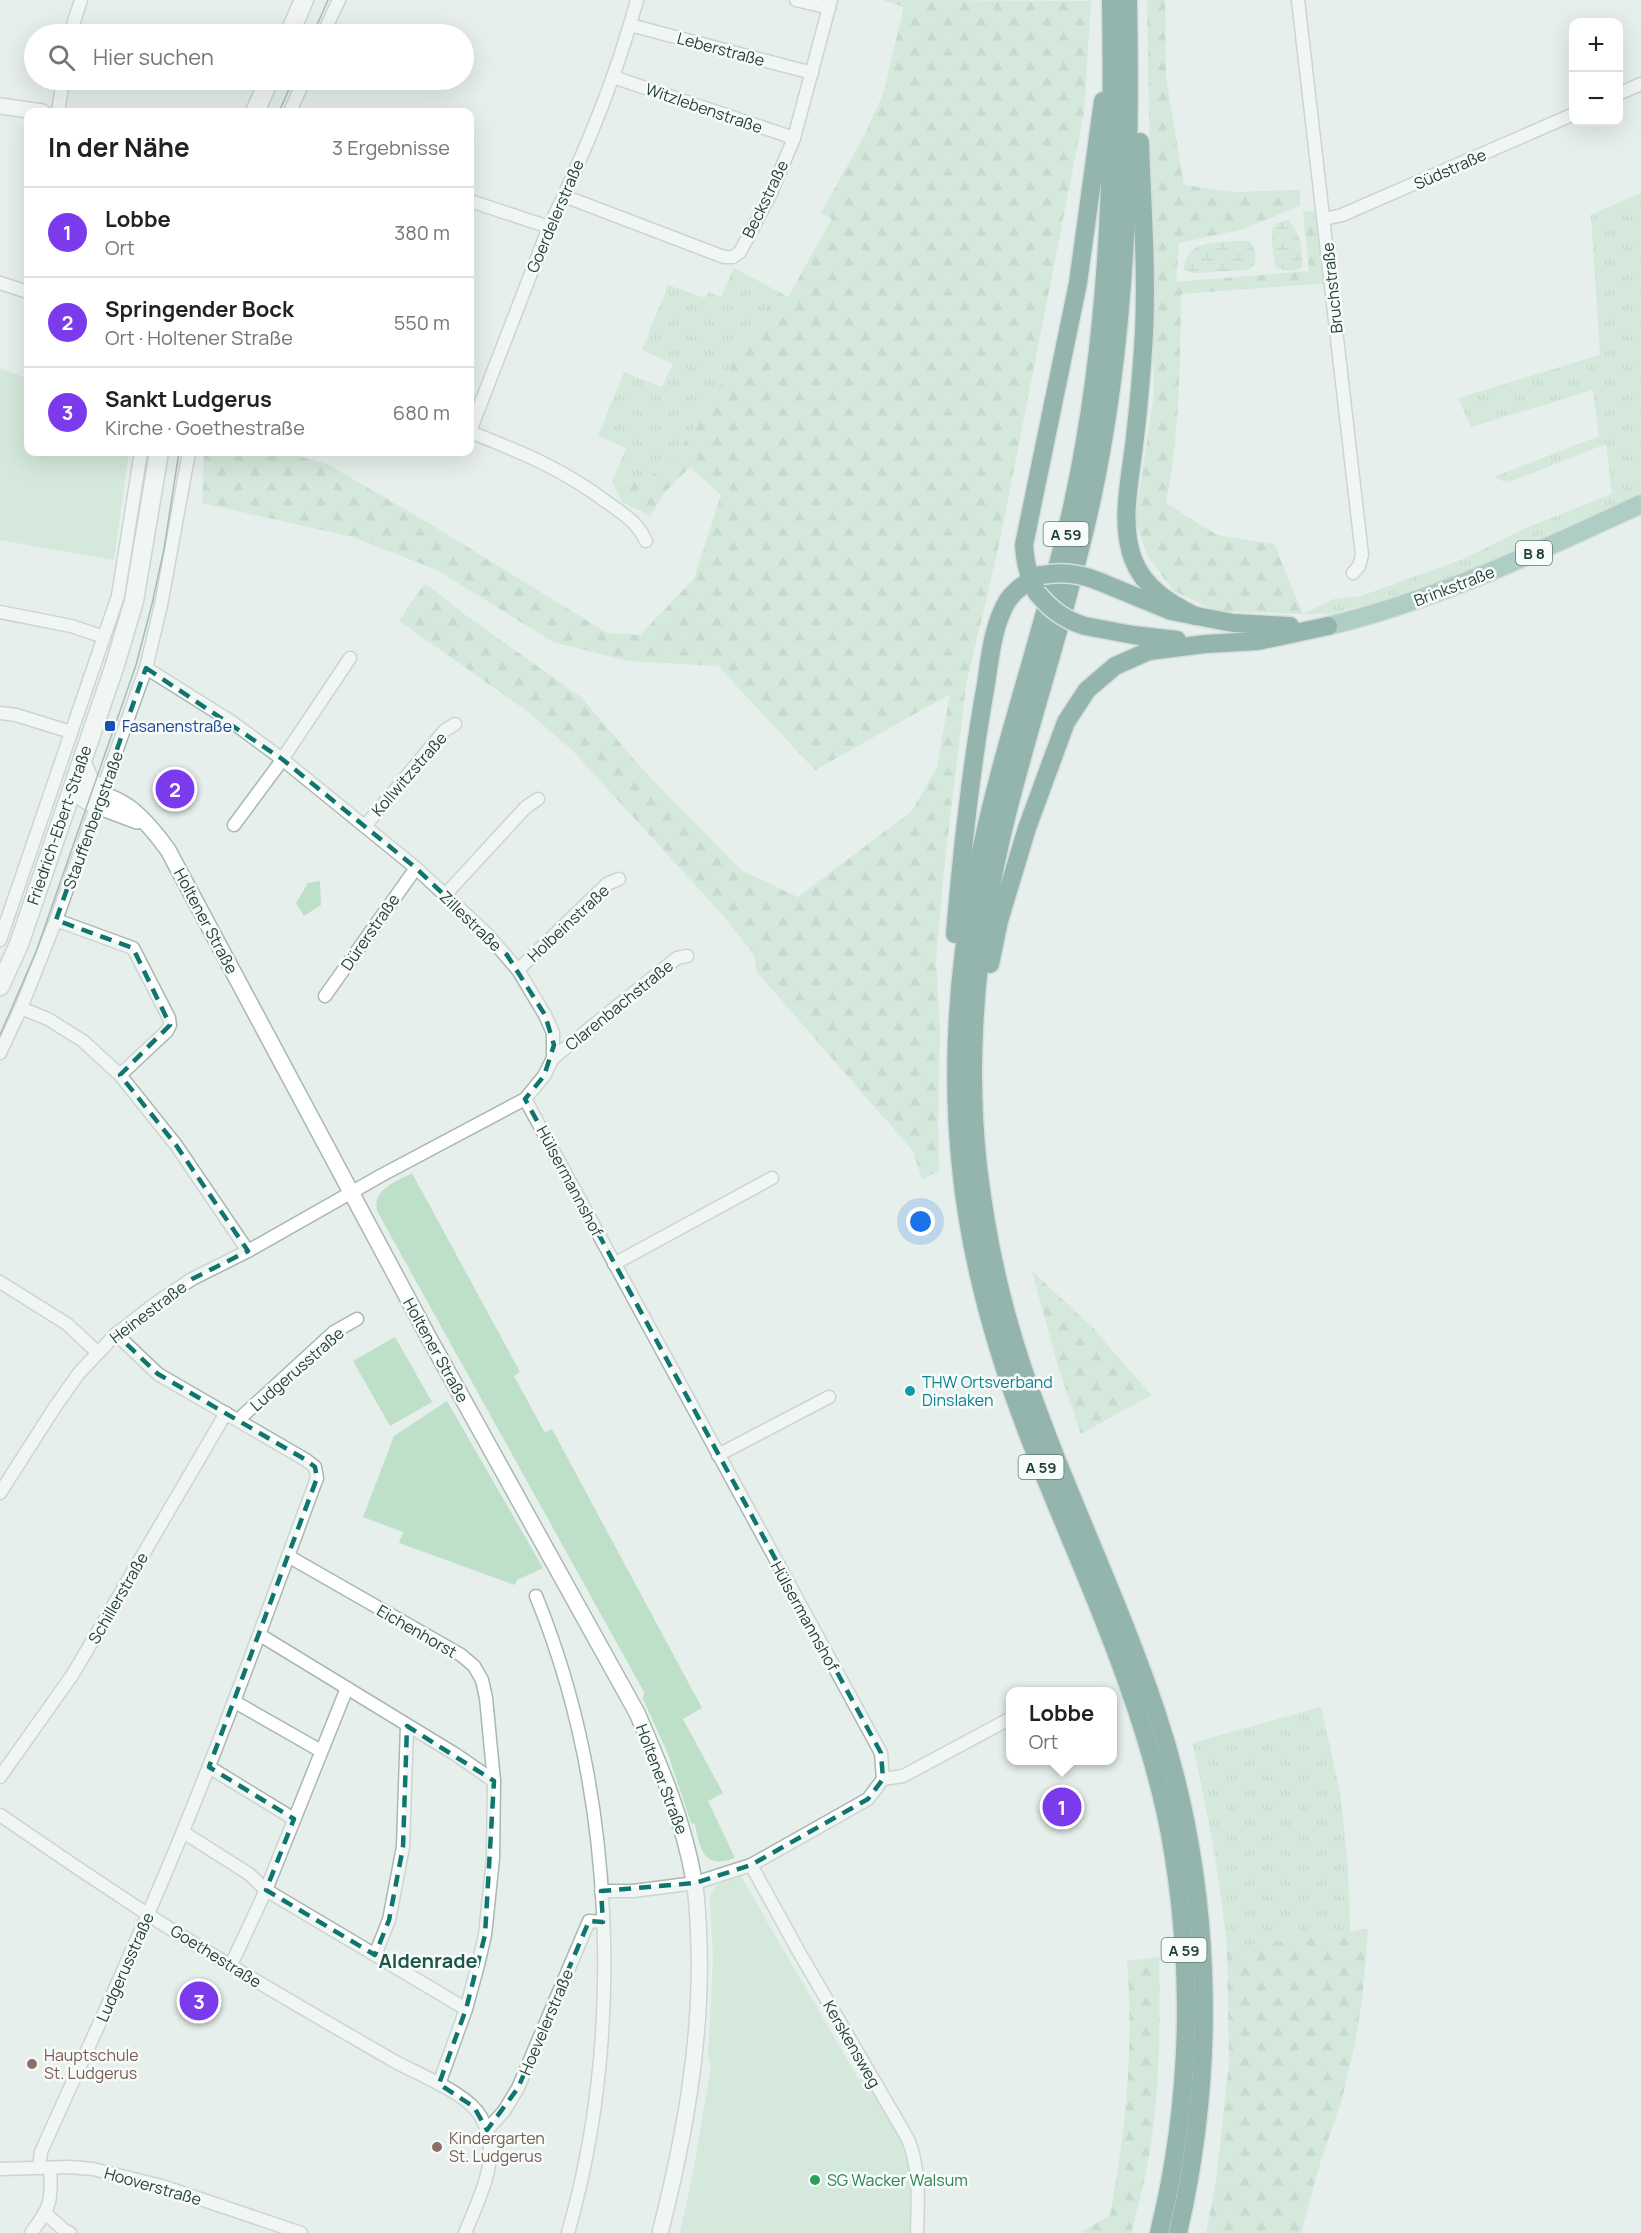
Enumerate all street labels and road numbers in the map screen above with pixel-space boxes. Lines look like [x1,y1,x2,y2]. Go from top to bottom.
street label: Leberstraße [675,27,767,71]
street label: Witzlebenstraße [642,78,766,138]
street label: Südstraße [1410,143,1490,195]
street label: Goerdelerstraße [521,156,589,276]
street label: Beckstraße [737,156,793,242]
street label: Bruchstraße [1316,241,1348,335]
road number: A 59 [1044,522,1088,546]
road number: B 8 [1516,541,1552,565]
street label: Brinkstraße [1411,561,1497,611]
street label: Kollwitzstraße [366,727,452,821]
street label: Friedrich-Ebert-Straße [21,742,97,908]
street label: Stauffenbergstraße [58,748,128,892]
street label: Holtener Straße [169,864,243,978]
street label: Holbeinstraße [522,879,614,967]
street label: Zillestraße [435,886,507,956]
street label: Dürerstraße [336,889,404,975]
street label: Clarenbachstraße [560,955,678,1055]
street label: Hülsermannshof [532,1122,609,1240]
street label: Heinestraße [105,1276,191,1348]
street label: Holtener Straße [398,1294,474,1406]
street label: Ludgerusstraße [245,1322,349,1416]
road number: A 59 [1018,1455,1064,1479]
street label: Schillerstraße [83,1548,153,1648]
street label: Hülsermannshof [766,1557,844,1675]
street label: Eichenhorst [373,1599,461,1663]
street label: Holtener Straße [631,1721,693,1837]
street label: Ludgerusstraße [91,1909,159,2025]
street label: Goethestraße [166,1919,266,1993]
road number: A 59 [1162,1938,1206,1962]
street label: Hoevelerstraße [514,1966,578,2078]
street label: Kerskensweg [818,1996,886,2092]
street label: Hooverstraße [102,2162,204,2210]

